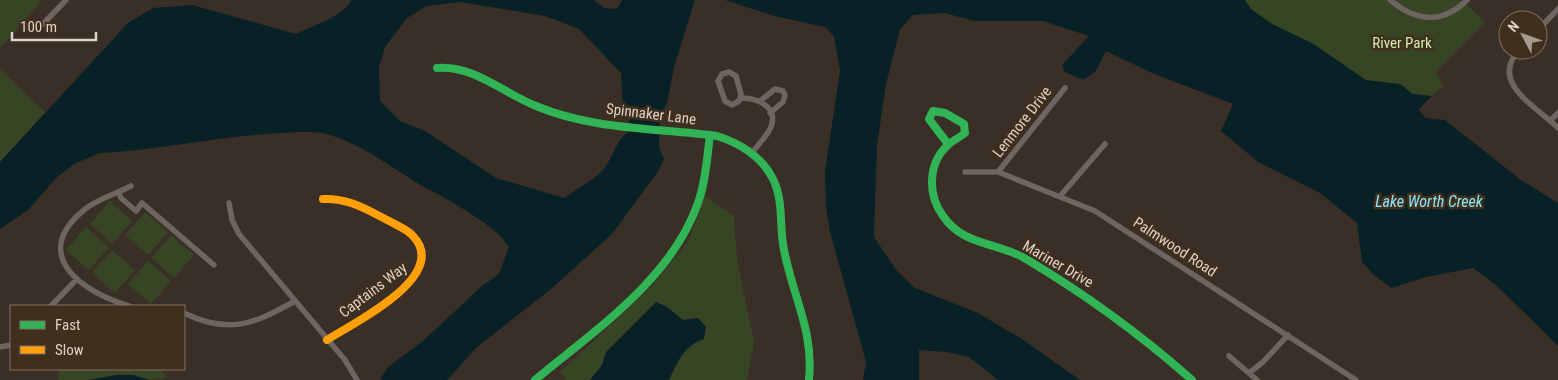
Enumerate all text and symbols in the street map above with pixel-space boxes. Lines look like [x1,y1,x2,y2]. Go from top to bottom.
scale bar [12,10,96,42]
north arrow [1498,10,1548,60]
text: 100 m [20,18,57,36]
text: N [1504,18,1522,35]
park label: River Park [1372,34,1432,52]
street label: Lenmore Drive [989,83,1055,161]
street label: Spinnaker Lane [605,100,697,128]
water label: Lake Worth Creek [1375,192,1484,211]
street label: Palmwood Road [1130,213,1220,281]
street label: Mariner Drive [1019,237,1097,291]
street label: Captains Way [336,259,410,321]
legend [10,305,185,370]
text: Fast [55,316,80,334]
text: Slow [55,341,84,359]

